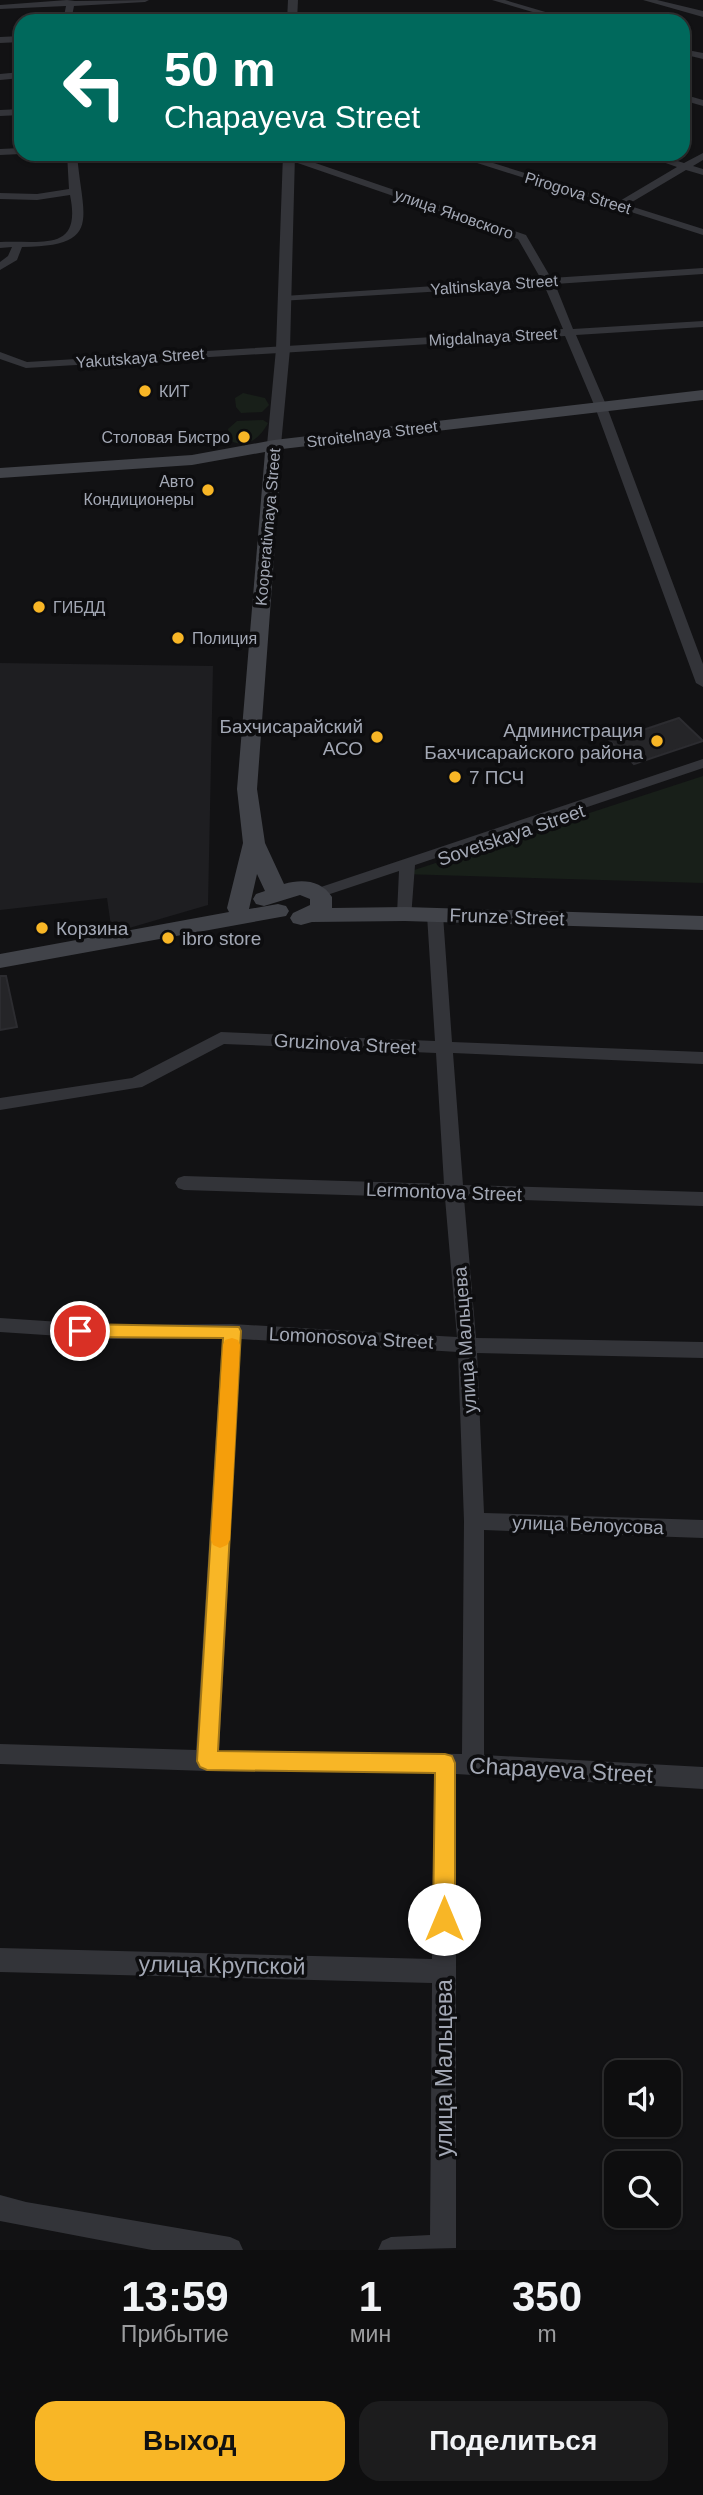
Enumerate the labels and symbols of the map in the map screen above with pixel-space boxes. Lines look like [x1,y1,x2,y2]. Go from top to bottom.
street label: Pirogova Street [523,169,634,217]
street label: улица Яновского [392,186,516,242]
street label: Yaltinskaya Street [430,272,559,298]
street label: Migdalnaya Street [428,325,558,349]
street label: Yakutskaya Street [75,345,205,371]
marker: КИТ [137,383,153,399]
place label: КИТ [159,383,190,400]
street label: Stroitelnaya Street [306,417,439,450]
place label: Столовая Бистро [101,429,230,446]
marker: Столовая Бистро [236,429,252,445]
street label: Kooperativnaya Street [253,447,283,607]
place label: Авто Кондиционеры [84,473,194,508]
marker: Авто Кондиционеры [200,482,216,498]
marker: ГИБДД [31,599,47,615]
place label: ГИБДД [53,599,106,616]
marker: Полиция [170,630,186,646]
place label: Полиция [192,630,257,647]
place label: Бахчисарайский АСО [220,716,363,759]
place label: Администрация Бахчисарайского района [424,720,643,763]
marker: Бахчисарайский АСО [369,729,385,745]
marker: Администрация Бахчисарайского района [649,733,665,749]
place label: 7 ПСЧ [469,767,524,788]
marker: 7 ПСЧ [447,769,463,785]
street label: Sovetskaya Street [435,800,588,870]
street label: Frunze Street [449,904,566,930]
place label: Корзина [56,918,129,939]
marker: Корзина [34,920,50,936]
place label: ibro store [182,928,261,949]
marker: ibro store [160,930,176,946]
street label: Gruzinova Street [273,1030,417,1058]
street label: Lermontova Street [366,1179,523,1205]
street label: улица Мальцева [449,1266,481,1414]
pin [50,1301,110,1361]
street label: Lomonosova Street [268,1323,435,1353]
street label: улица Белоусова [512,1512,665,1538]
street label: Chapayeva Street [468,1752,654,1788]
position arrow [407,1882,481,1956]
street label: улица Крупской [138,1951,306,1979]
street label: улица Мальцева [431,1979,457,2157]

